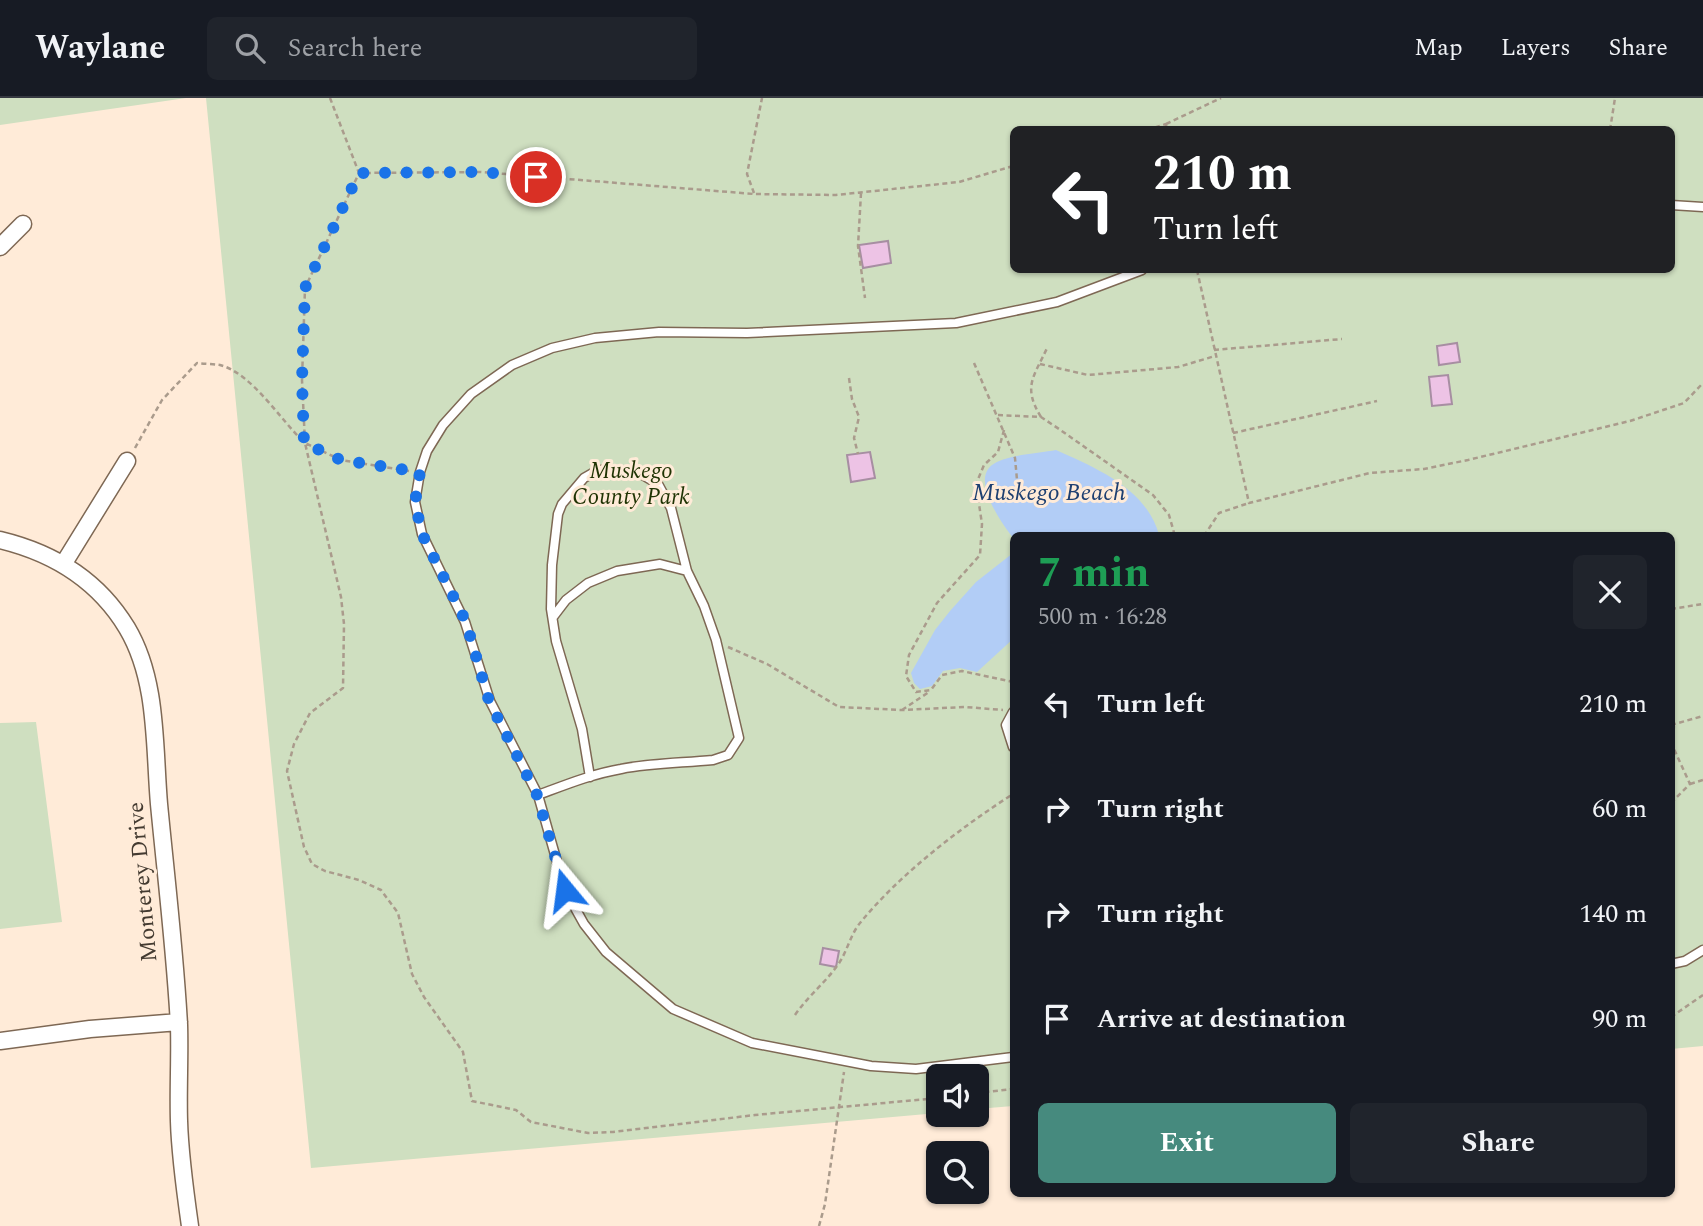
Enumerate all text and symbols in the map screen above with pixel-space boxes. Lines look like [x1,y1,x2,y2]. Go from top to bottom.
search box [207,17,697,80]
text: Waylane [35,23,165,73]
text: Search here [287,28,422,68]
icon: search [231,29,269,67]
text: Map [1414,30,1463,66]
text: Layers [1501,30,1571,66]
text: Share [1609,30,1668,66]
text: 210 m [1153,137,1292,212]
pin [506,147,566,207]
icon: left [1038,154,1129,245]
icon: arrive [517,158,555,196]
text: Turn left [1153,205,1279,254]
park label: Muskego County Park [572,454,690,515]
water label: Muskego Beach [972,475,1126,511]
text: 7 min [1038,542,1150,605]
button: close [1573,555,1647,629]
text: 500 m · 16:28 [1038,600,1167,635]
text: Turn left [1097,684,1205,724]
text: 210 m [1579,684,1647,724]
icon: left [1038,685,1076,723]
text: Turn right [1097,789,1224,829]
text: 60 m [1592,789,1647,829]
icon: right [1038,790,1076,828]
street label: Monterey Drive [119,801,167,963]
position arrow [528,853,602,927]
text: Turn right [1097,894,1224,934]
text: 140 m [1579,894,1647,934]
icon: right [1038,895,1076,933]
text: Arrive at destination [1097,999,1346,1039]
text: 90 m [1592,999,1647,1039]
icon: arrive [1038,1000,1076,1038]
map controls [926,1064,989,1204]
button: sound [926,1064,989,1127]
button: Exit [1038,1103,1336,1183]
button: Share [1350,1103,1647,1183]
button: search [926,1141,989,1204]

